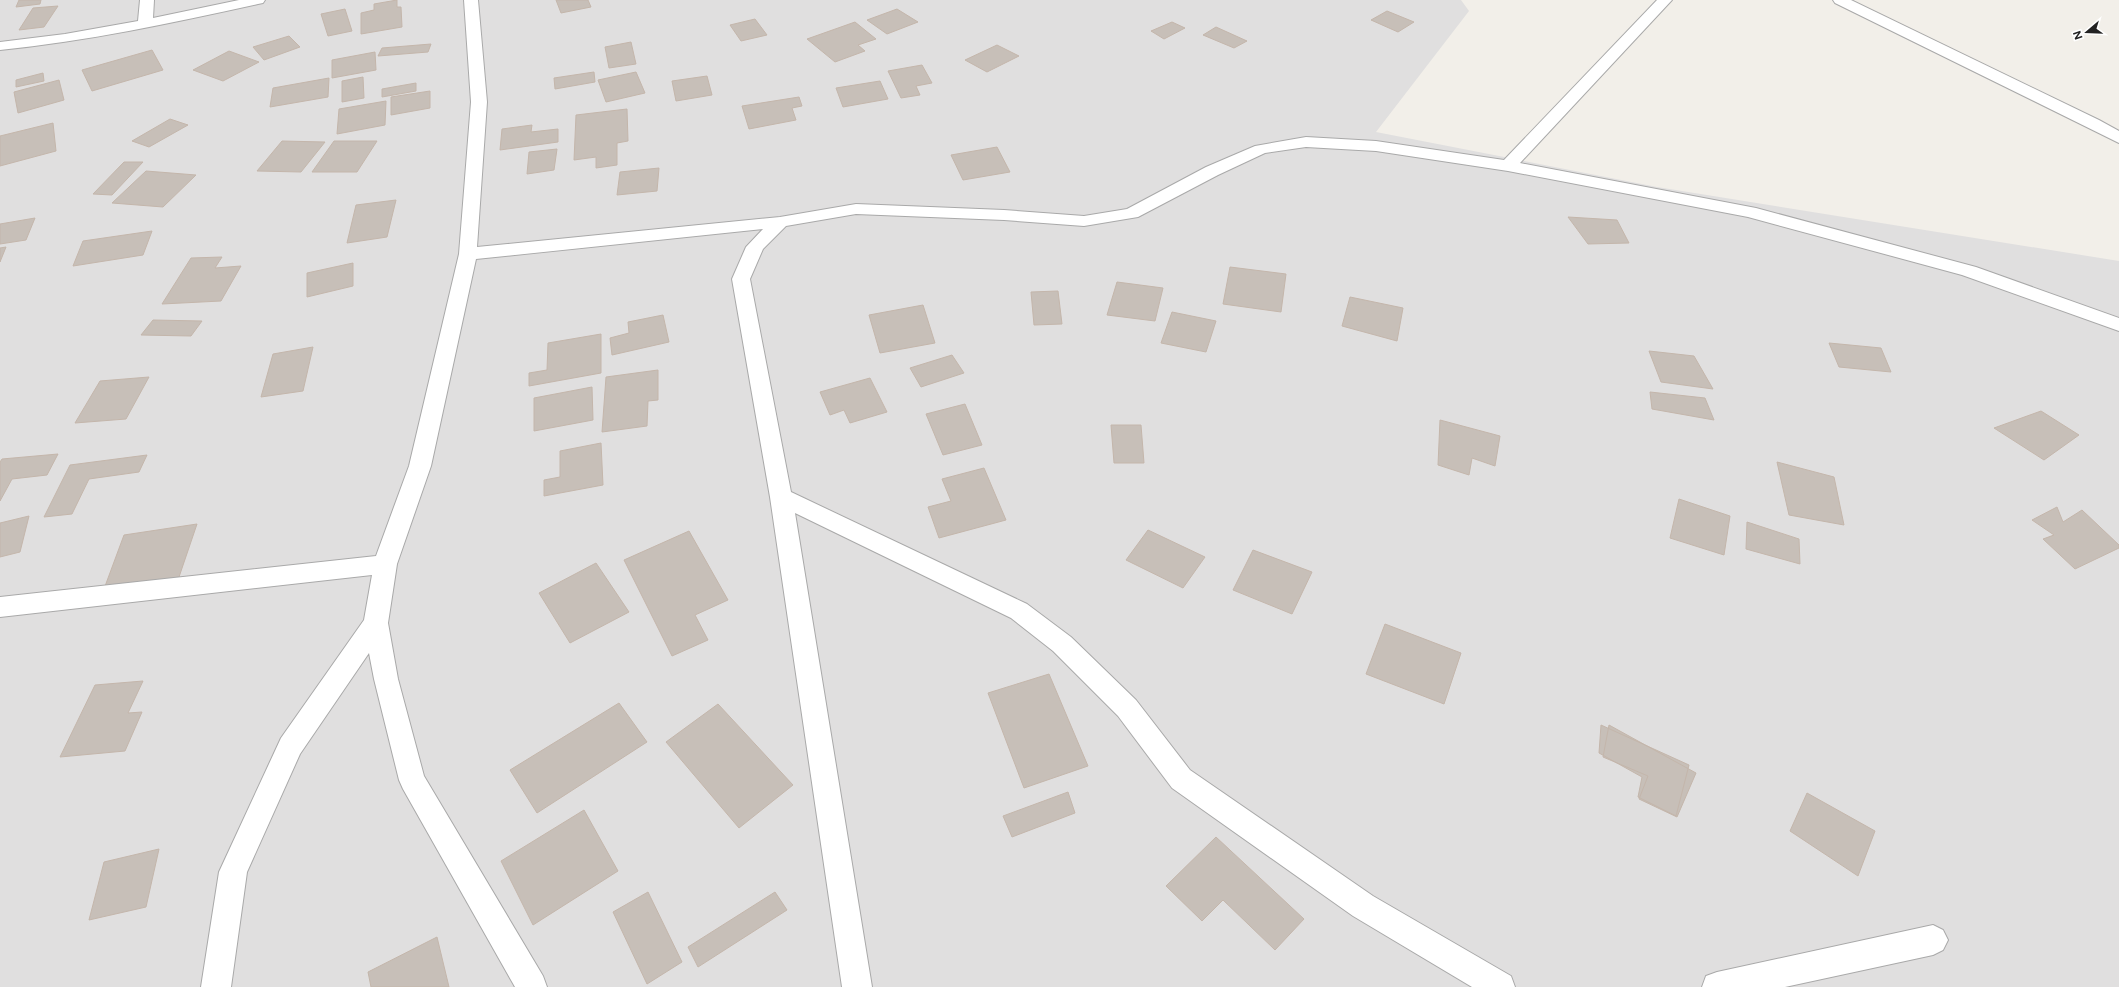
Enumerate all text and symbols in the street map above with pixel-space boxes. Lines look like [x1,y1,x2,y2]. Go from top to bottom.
north arrow [2067,12,2107,52]
text: N [2070,29,2086,41]

